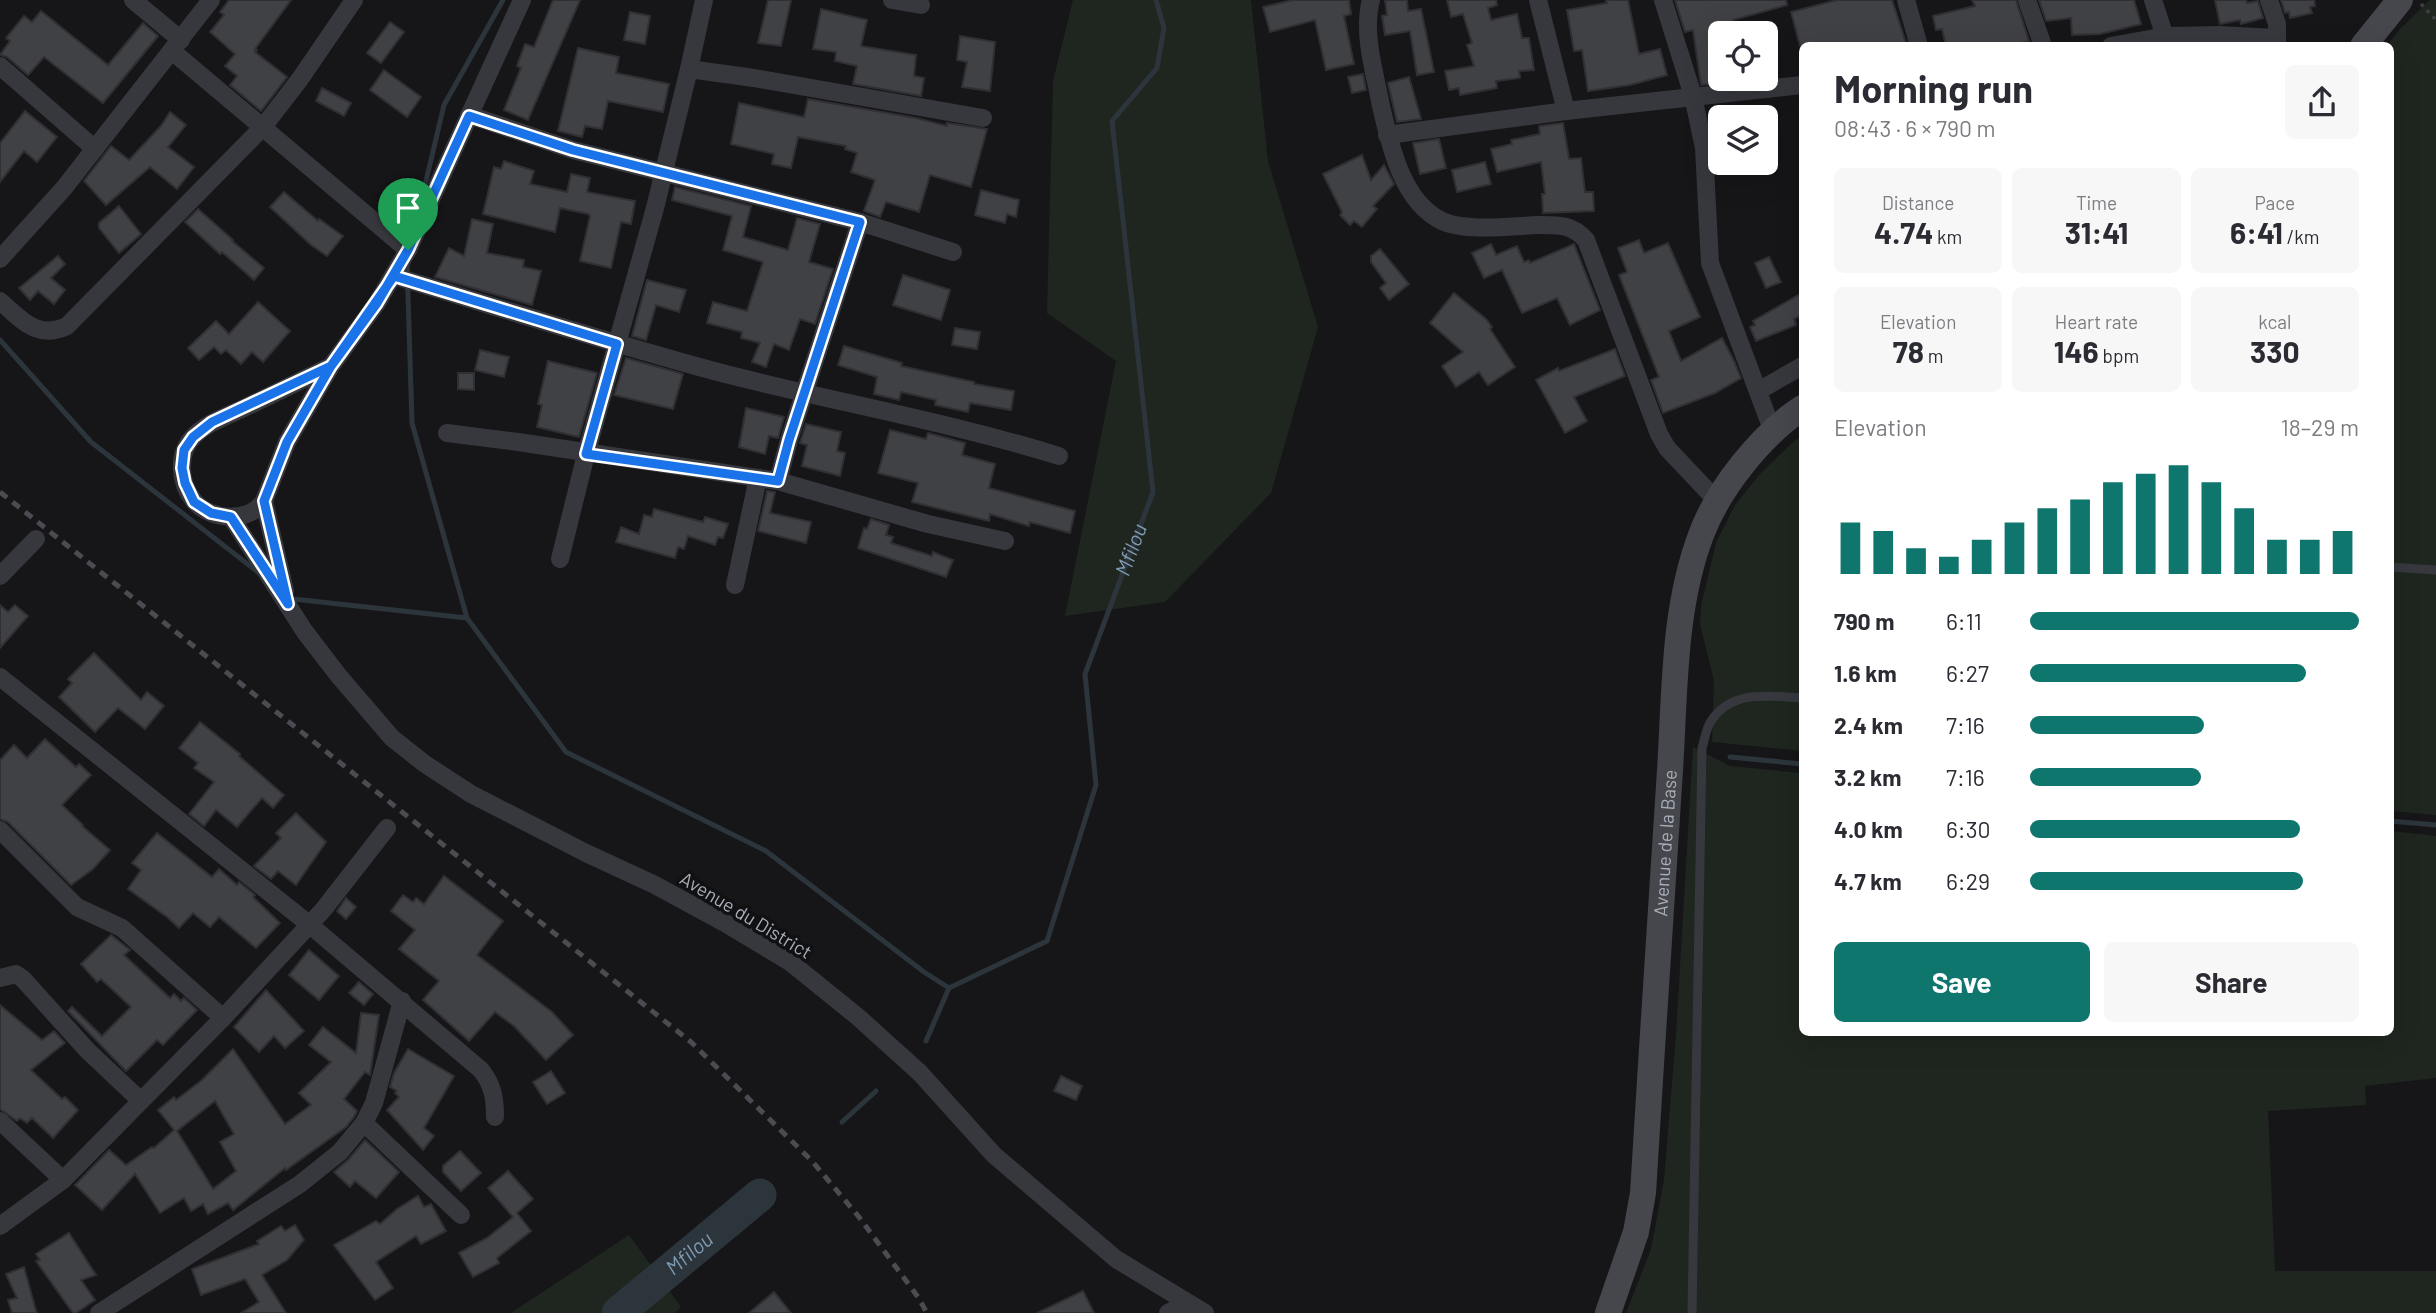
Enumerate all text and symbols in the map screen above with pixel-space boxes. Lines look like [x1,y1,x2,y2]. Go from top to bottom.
map controls [1708,21,1778,175]
button: locate [1708,21,1778,91]
text: Morning run [1834,65,2033,111]
button: share [2285,65,2359,139]
button: layers [1708,105,1778,175]
text: 08:43 · 6 × 790 m [1834,114,1996,142]
pin [378,178,438,250]
icon: arrive [389,189,427,227]
text: Distance [1882,191,1954,214]
text: Time [2076,191,2117,214]
text: Pace [2254,191,2295,214]
text: 4.74 [1874,214,1933,250]
text: 31:41 [2065,214,2128,250]
text: 6:41 [2230,214,2283,250]
text: km [1933,225,1962,248]
text: /km [2283,225,2320,248]
text: Elevation [1880,310,1956,333]
text: Heart rate [2055,310,2138,333]
text: kcal [2258,310,2291,333]
text: 78 [1893,333,1924,369]
text: 146 [2054,333,2099,369]
text: 330 [2250,333,2300,369]
text: m [1924,344,1943,367]
text: bpm [2099,344,2139,367]
text: Elevation [1834,413,1927,441]
text: 18–29 m [2281,413,2359,441]
water label: Mfilou [1109,520,1151,579]
text: 790 m [1834,607,1895,635]
text: 6:11 [1946,607,1982,635]
text: 1.6 km [1834,659,1897,687]
text: 6:27 [1946,659,1989,687]
text: 2.4 km [1834,711,1903,739]
text: 7:16 [1946,711,1985,739]
text: 3.2 km [1834,763,1902,791]
text: 7:16 [1946,763,1985,791]
street label: Avenue de la Base [1648,769,1681,917]
text: 4.0 km [1834,815,1903,843]
text: 6:30 [1946,815,1990,843]
street label: Avenue du District [676,866,816,963]
text: 4.7 km [1834,867,1902,895]
text: 6:29 [1946,867,1990,895]
button: Save [1834,942,2090,1022]
button: Share [2104,942,2359,1022]
water label: Mfilou [660,1226,717,1279]

